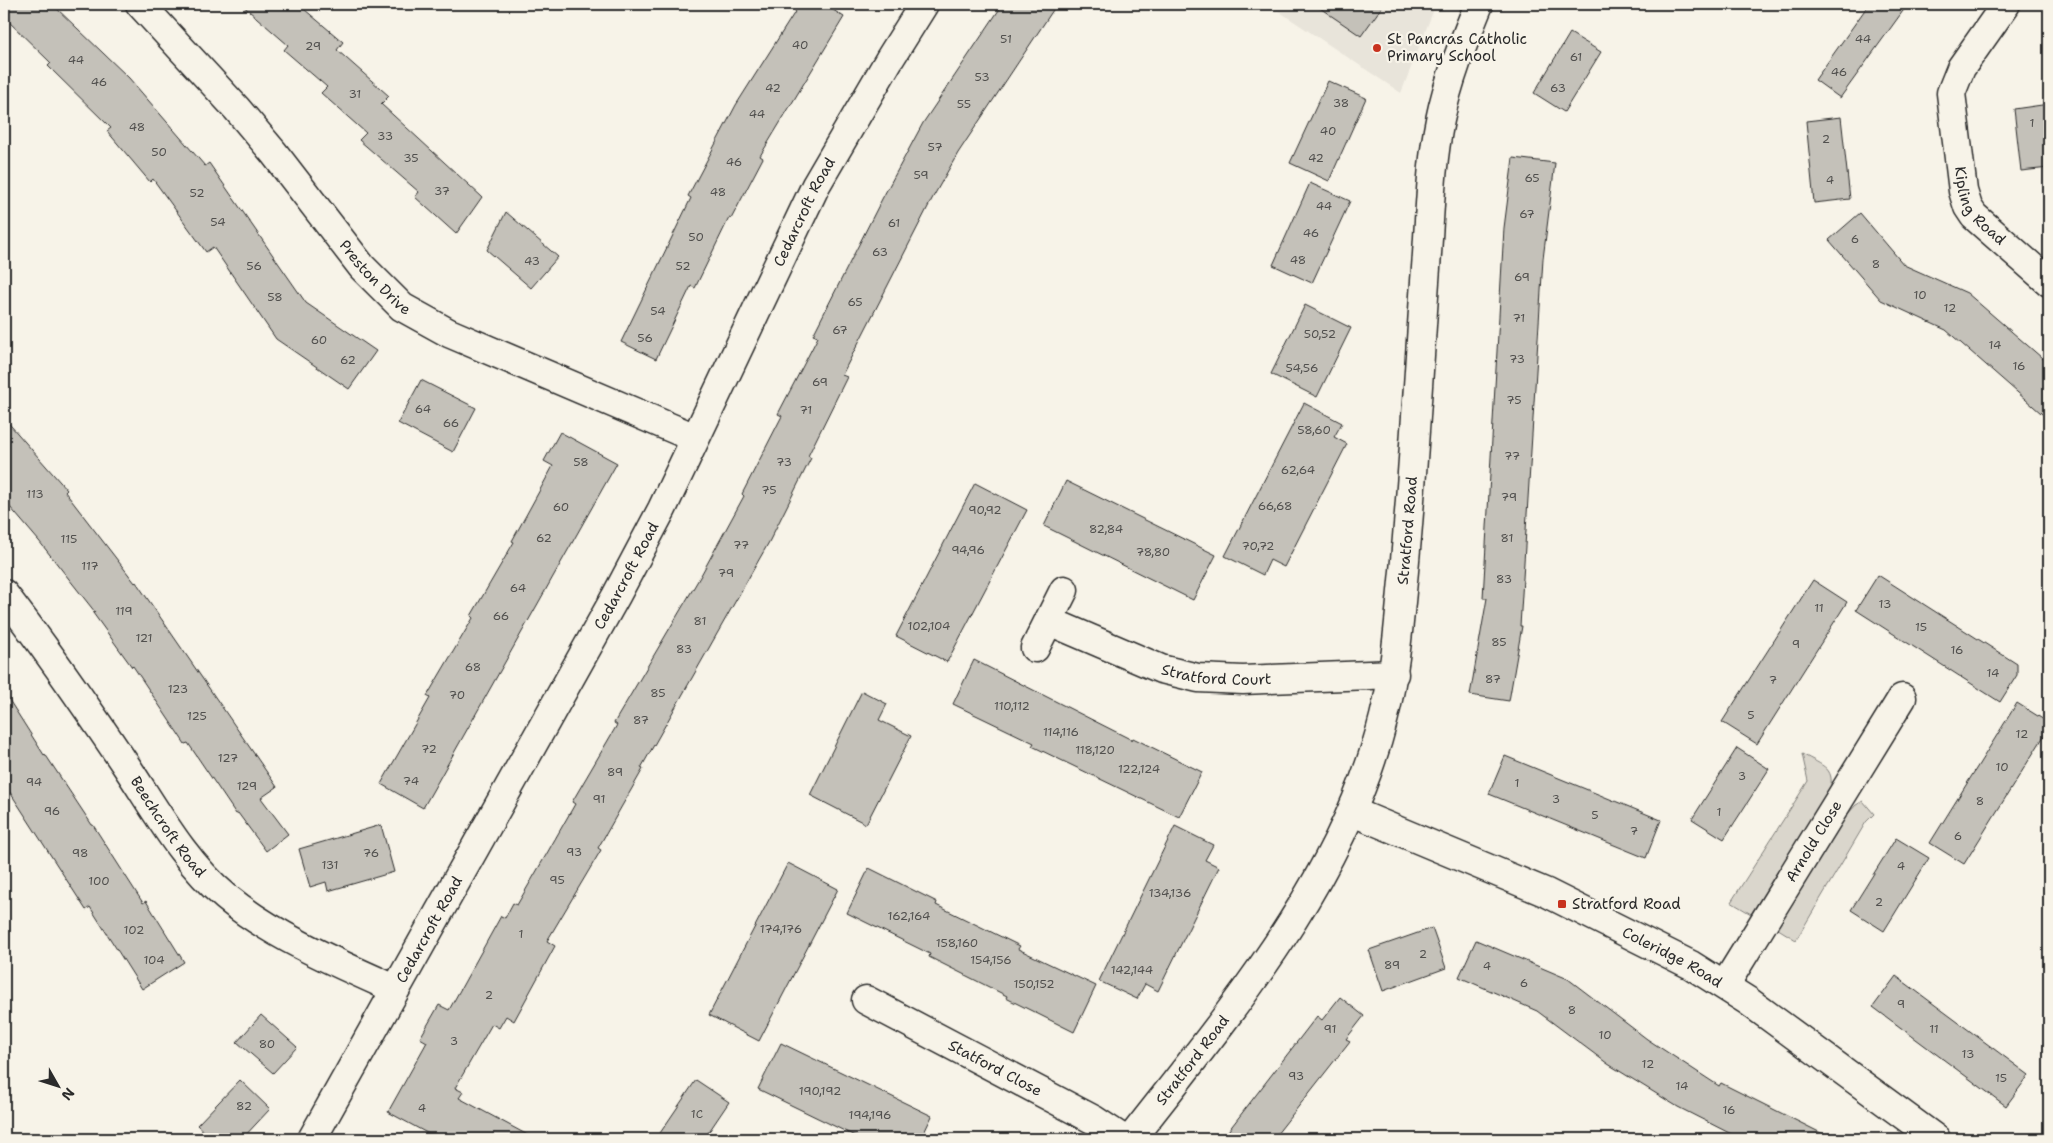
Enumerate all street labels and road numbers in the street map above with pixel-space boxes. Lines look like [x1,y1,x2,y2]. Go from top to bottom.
street label: Cedarcroft Road [769,153,840,270]
street label: Kipling Road [1950,165,2011,250]
street label: Preston Drive [335,236,414,320]
street label: Stratford Road [1393,475,1422,586]
street label: Cedarcroft Road [589,518,664,633]
street label: Stratford Court [1159,659,1272,690]
street label: Beechcroft Road [126,772,211,882]
street label: Arnold Close [1781,797,1846,886]
street label: Cedarcroft Road [391,872,467,987]
street label: Coleridge Road [1619,922,1727,993]
street label: Stratford Road [1151,1011,1234,1109]
street label: Statford Close [945,1035,1045,1101]

